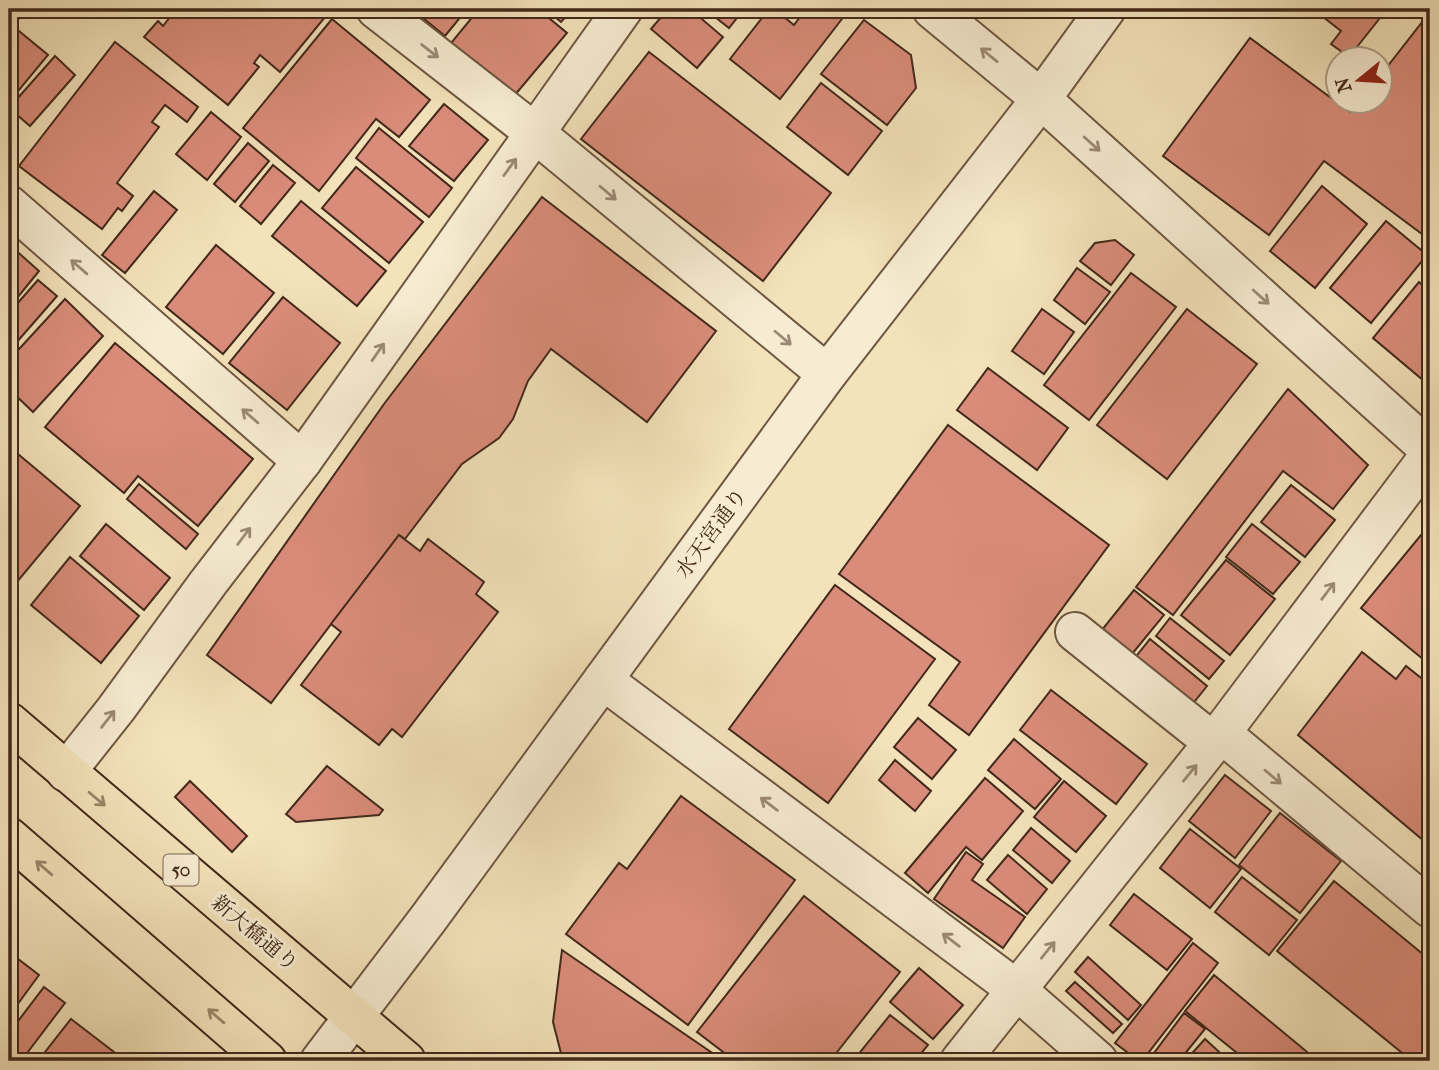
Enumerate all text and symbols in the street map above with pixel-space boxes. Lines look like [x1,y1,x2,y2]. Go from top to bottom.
one-way arrow [420,43,439,58]
north arrow [1324,46,1394,116]
one-way arrow [980,48,998,63]
text: N [1331,74,1356,95]
one-way arrow [1083,136,1100,153]
one-way arrow [503,158,517,177]
one-way arrow [598,185,616,201]
one-way arrow [71,258,88,275]
one-way arrow [1252,289,1270,305]
one-way arrow [773,330,791,346]
one-way arrow [371,343,385,362]
one-way arrow [242,408,260,424]
street label: 水天宮通り [670,483,752,583]
one-way arrow [237,527,252,546]
one-way arrow [1320,583,1335,601]
one-way arrow [101,710,116,728]
one-way arrow [1182,764,1198,782]
one-way arrow [1264,769,1282,785]
one-way arrow [88,791,106,807]
one-way arrow [760,797,778,812]
road number: 50 [164,855,198,886]
one-way arrow [35,860,53,876]
street label: 新大橋通り [207,890,303,976]
one-way arrow [942,933,961,948]
one-way arrow [1040,942,1056,960]
one-way arrow [207,1008,225,1024]

